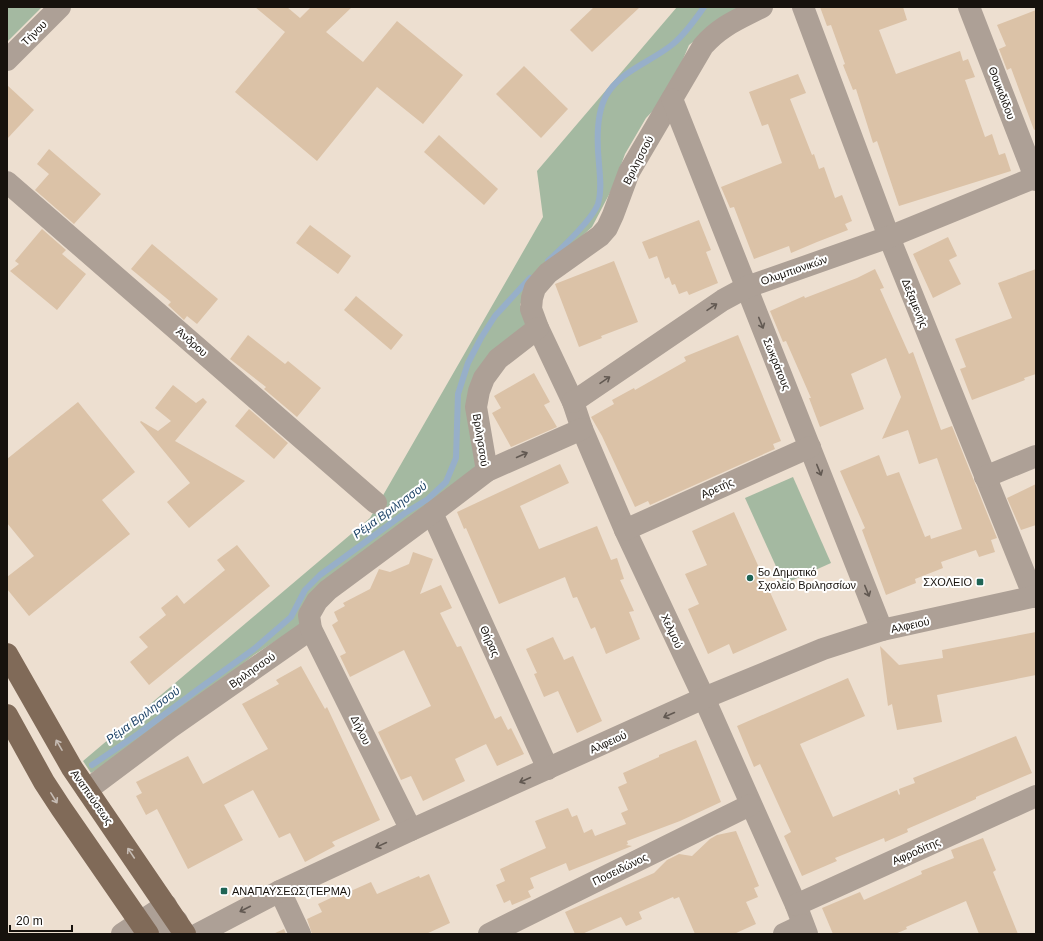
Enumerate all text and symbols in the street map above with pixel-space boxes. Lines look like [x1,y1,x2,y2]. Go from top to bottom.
street label: Τήνου [19,18,49,48]
street label: Θουκιδίδου [986,65,1018,121]
street label: Βριλησσού [621,133,655,187]
street label: Ολυμπιονικών [759,253,829,287]
street label: Δεξαμενής [900,277,930,329]
one-way arrow [707,303,718,311]
one-way arrow [757,317,765,329]
street label: Άνδρου [174,325,210,359]
street label: Σωκράτους [761,336,793,392]
one-way arrow [599,376,610,384]
street label: Βριλησσού [471,413,491,467]
one-way arrow [516,451,528,458]
one-way arrow [815,464,823,476]
street label: Αρετής [699,476,735,500]
water label: Ρέμα Βριλησσού [350,478,430,541]
place label: 5ο Δημοτικό Σχολείο Βριλησσίων [758,566,856,591]
marker: 5ο Δημοτικό Σχολείο Βριλησσίων [745,573,755,583]
place label: ΣΧΟΛΕΙΟ [923,576,972,588]
marker: ΣΧΟΛΕΙΟ [975,577,985,587]
one-way arrow [863,585,871,597]
street label: Χελμού [659,612,685,650]
street label: Αλφειού [890,615,930,635]
street label: Θήρας [478,624,502,658]
street label: Βριλησσού [227,650,277,690]
water label: Ρέμα Βριλησσού [103,683,183,746]
one-way arrow [663,711,675,719]
street label: Δήλου [349,713,373,747]
street label: Αλφειού [588,729,628,755]
one-way arrow [54,739,62,751]
street label: Αναπαύσεως [69,767,115,827]
one-way arrow [519,777,531,784]
one-way arrow [50,792,58,803]
street label: Αφροδίτης [890,835,942,867]
one-way arrow [375,842,387,849]
one-way arrow [126,847,134,859]
street label: Ποσειδώνος [590,850,650,888]
place label: ΑΝΑΠΑΥΣΕΩΣ(ΤΕΡΜΑ) [232,885,351,897]
marker: ΑΝΑΠΑΥΣΕΩΣ(ΤΕΡΜΑ) [219,886,229,896]
one-way arrow [240,906,252,913]
scale bar [10,907,72,933]
text: 20 m [16,914,43,928]

